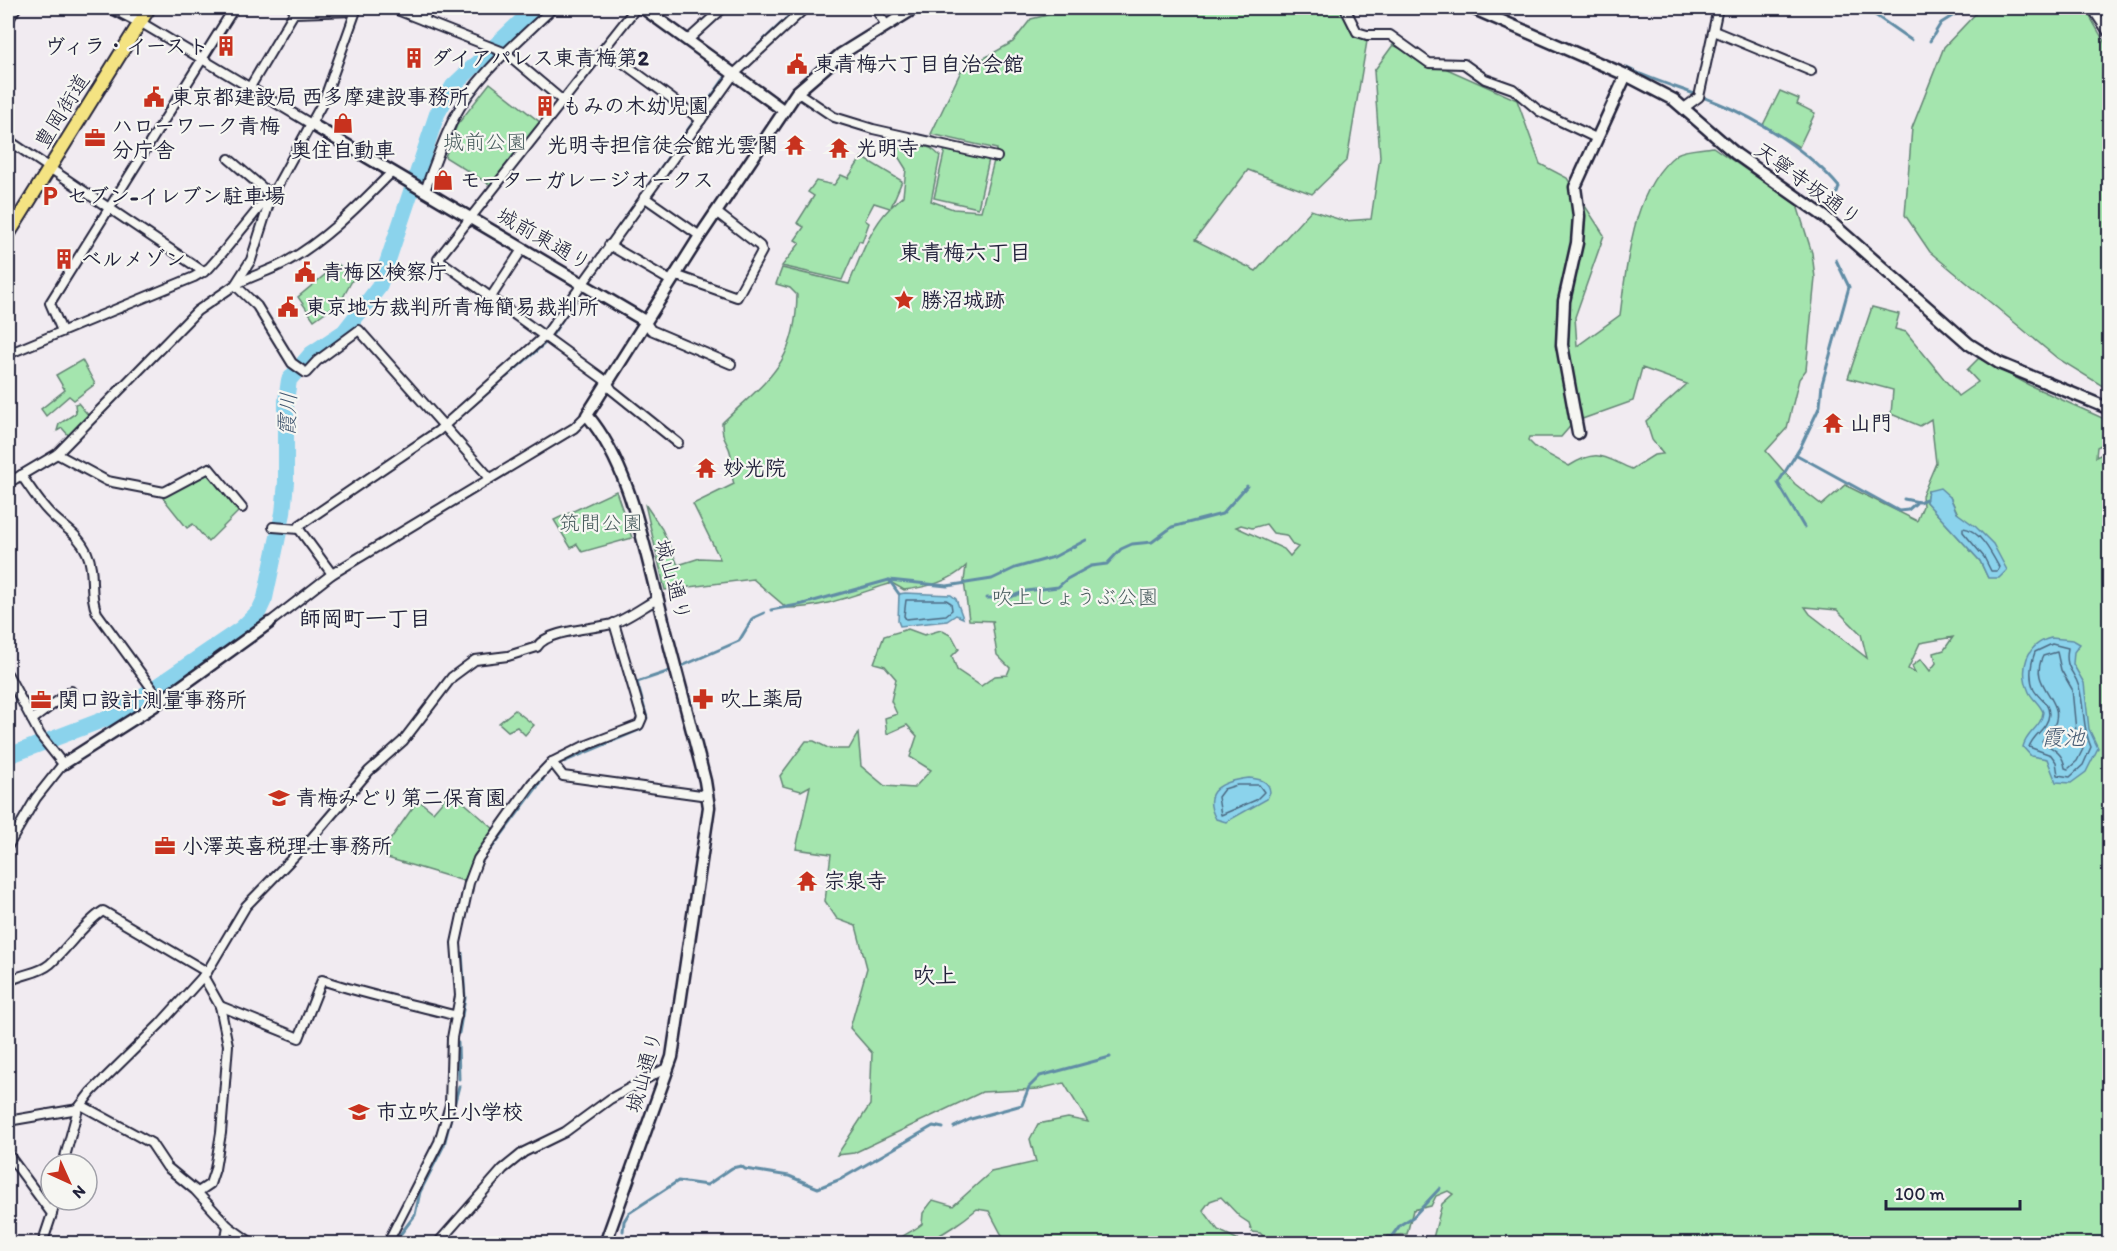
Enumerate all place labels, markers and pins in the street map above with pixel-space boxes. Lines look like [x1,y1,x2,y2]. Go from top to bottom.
place label: ヴィラ・イースト [44,33,209,58]
building icon: ヴィラ・イースト [214,34,238,58]
place label: ダイアパレス東青梅第2 [431,45,649,70]
building icon: ダイアパレス東青梅第2 [402,46,426,70]
place label: 東青梅六丁目自治会館 [814,51,1024,76]
public building icon: 東青梅六丁目自治会館 [785,52,809,76]
place label: 東京都建設局 西多摩建設事務所 [171,84,470,109]
public building icon: 東京都建設局 西多摩建設事務所 [142,85,166,109]
place label: もみの木幼児園 [562,93,709,118]
building icon: もみの木幼児園 [533,94,557,118]
shop icon: 奥住自動車 [331,111,355,135]
place label: ハローワーク青梅 分庁舎 [112,113,280,162]
office icon: ハローワーク青梅 分庁舎 [83,126,107,150]
place label: 光明寺担信徒会館光雲閣 [547,132,778,157]
temple icon: 光明寺担信徒会館光雲閣 [783,133,807,157]
place label: 光明寺 [856,135,919,160]
temple icon: 光明寺 [827,136,851,160]
place label: 奥住自動車 [291,137,396,162]
place label: モーターガレージオークス [460,167,714,192]
shop icon: モーターガレージオークス [431,168,455,192]
place label: セブン-イレブン駐車場 [67,183,285,208]
parking icon: セブン-イレブン駐車場 [38,184,62,208]
place label: ベルメゾン [81,246,186,271]
building icon: ベルメゾン [52,247,76,271]
place label: 青梅区検察庁 [322,259,448,284]
public building icon: 青梅区検察庁 [293,260,317,284]
place label: 勝沼城跡 [921,287,1005,312]
place icon: 勝沼城跡 [892,288,916,312]
place label: 東京地方裁判所青梅簡易裁判所 [305,294,599,319]
public building icon: 東京地方裁判所青梅簡易裁判所 [276,295,300,319]
place label: 山門 [1850,410,1892,435]
temple icon: 山門 [1821,411,1845,435]
place label: 妙光院 [723,455,786,480]
temple icon: 妙光院 [694,456,718,480]
place label: 吹上薬局 [720,686,804,711]
place label: 関口設計測量事務所 [58,687,247,712]
pharmacy icon: 吹上薬局 [691,687,715,711]
office icon: 関口設計測量事務所 [29,688,53,712]
place label: 青梅みどり第二保育園 [296,785,506,810]
school or university icon: 青梅みどり第二保育園 [267,786,291,810]
place label: 小澤英喜税理士事務所 [182,833,392,858]
office icon: 小澤英喜税理士事務所 [153,834,177,858]
place label: 宗泉寺 [824,868,887,893]
temple icon: 宗泉寺 [795,869,819,893]
place label: 市立吹上小学校 [376,1099,523,1124]
school or university icon: 市立吹上小学校 [347,1100,371,1124]

